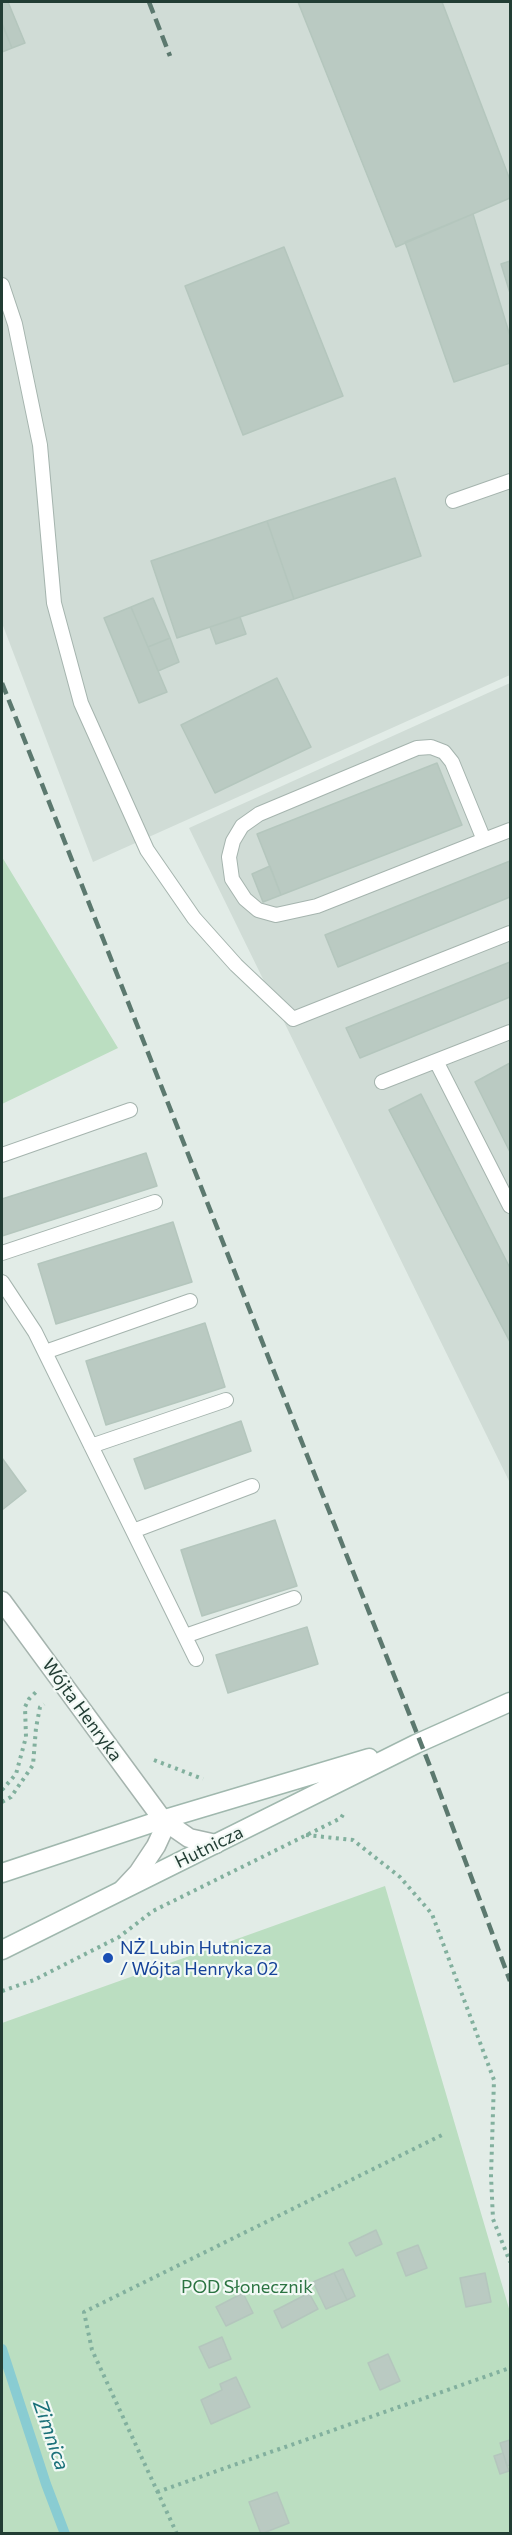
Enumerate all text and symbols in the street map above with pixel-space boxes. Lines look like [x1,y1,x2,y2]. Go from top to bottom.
street label: Wójta Henryka [38,1654,126,1766]
street label: Hutnicza [171,1821,247,1873]
place label: NŻ Lubin Hutnicza / Wójta Henryka 02 [120,1937,278,1980]
marker: NŻ Lubin Hutnicza / Wójta Henryka 02 [101,1951,115,1965]
park label: POD Słonecznik [181,2276,313,2298]
water label: Zimnica [28,2397,74,2473]

